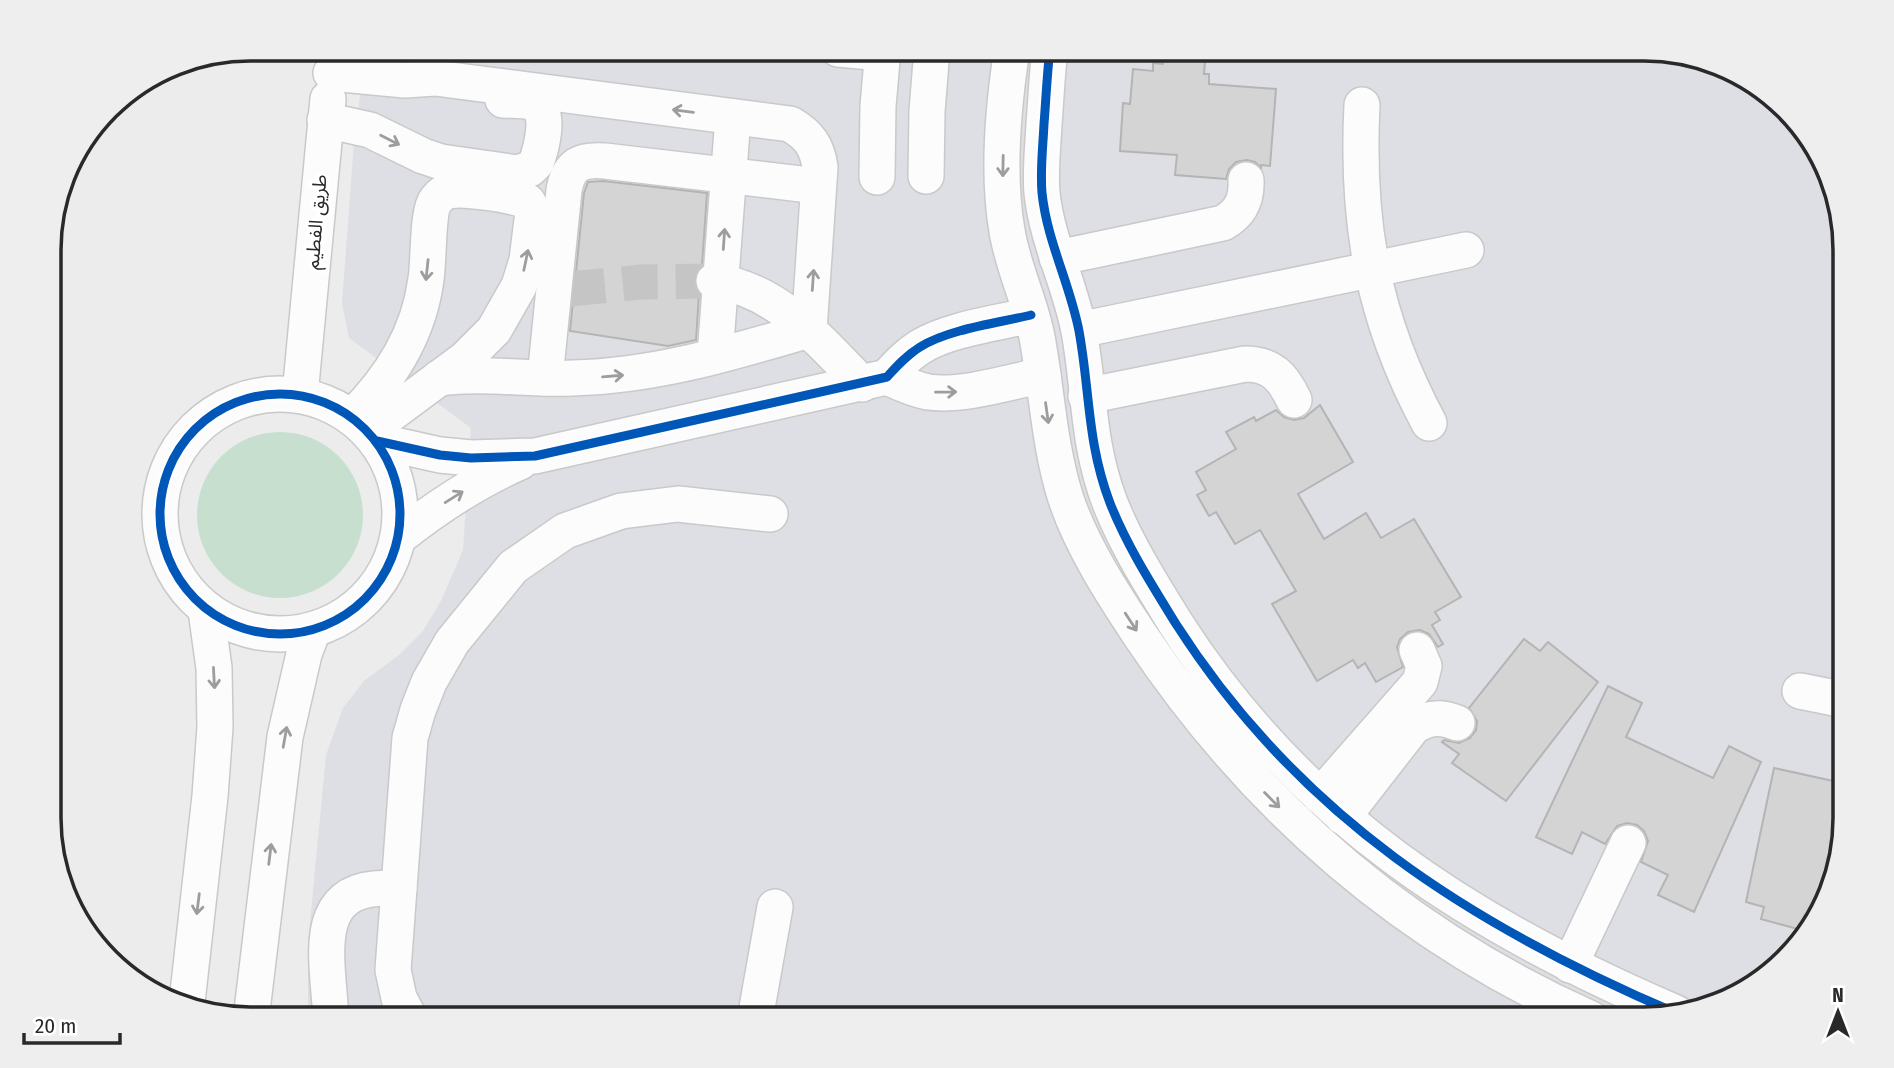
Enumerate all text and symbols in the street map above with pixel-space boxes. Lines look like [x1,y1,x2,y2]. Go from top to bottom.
one-way arrow [672,104,695,117]
one-way arrow [379,134,400,148]
one-way arrow [997,154,1010,177]
street label: طريق الفطيم [300,173,335,271]
one-way arrow [718,229,731,251]
one-way arrow [520,249,534,272]
one-way arrow [420,258,433,280]
one-way arrow [807,269,820,292]
one-way arrow [601,369,624,382]
one-way arrow [934,385,957,399]
one-way arrow [1041,401,1054,423]
one-way arrow [444,490,463,505]
one-way arrow [1124,611,1138,631]
one-way arrow [208,666,221,689]
one-way arrow [279,726,292,749]
one-way arrow [1263,791,1280,808]
one-way arrow [264,843,277,866]
one-way arrow [191,893,204,915]
north arrow [1803,977,1873,1047]
text: N [1832,984,1844,1007]
scale bar [24,1002,121,1046]
text: 20 m [35,1013,76,1039]

